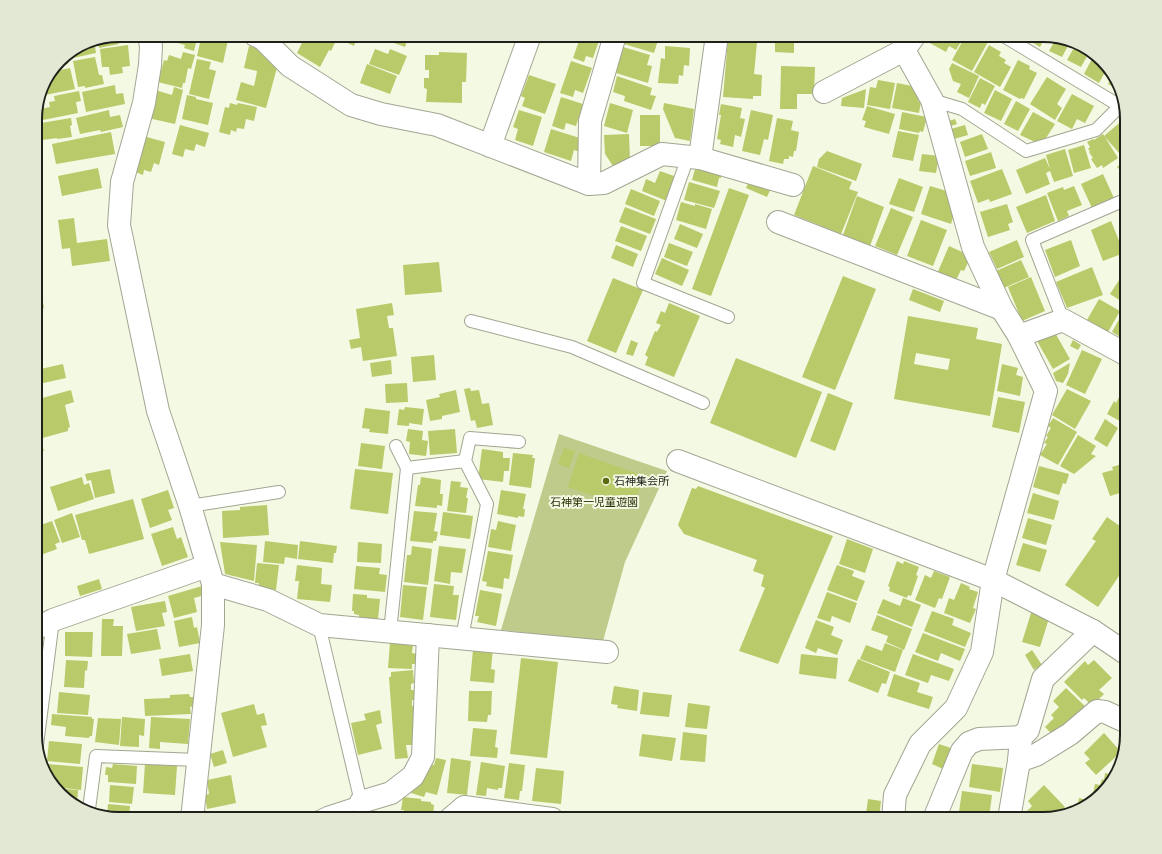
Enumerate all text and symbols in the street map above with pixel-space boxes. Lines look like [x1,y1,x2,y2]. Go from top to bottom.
place label: 石神集会所 [614,475,670,488]
marker: 石神集会所 [601,476,611,486]
park label: 石神第一児童遊園 [550,496,638,509]

